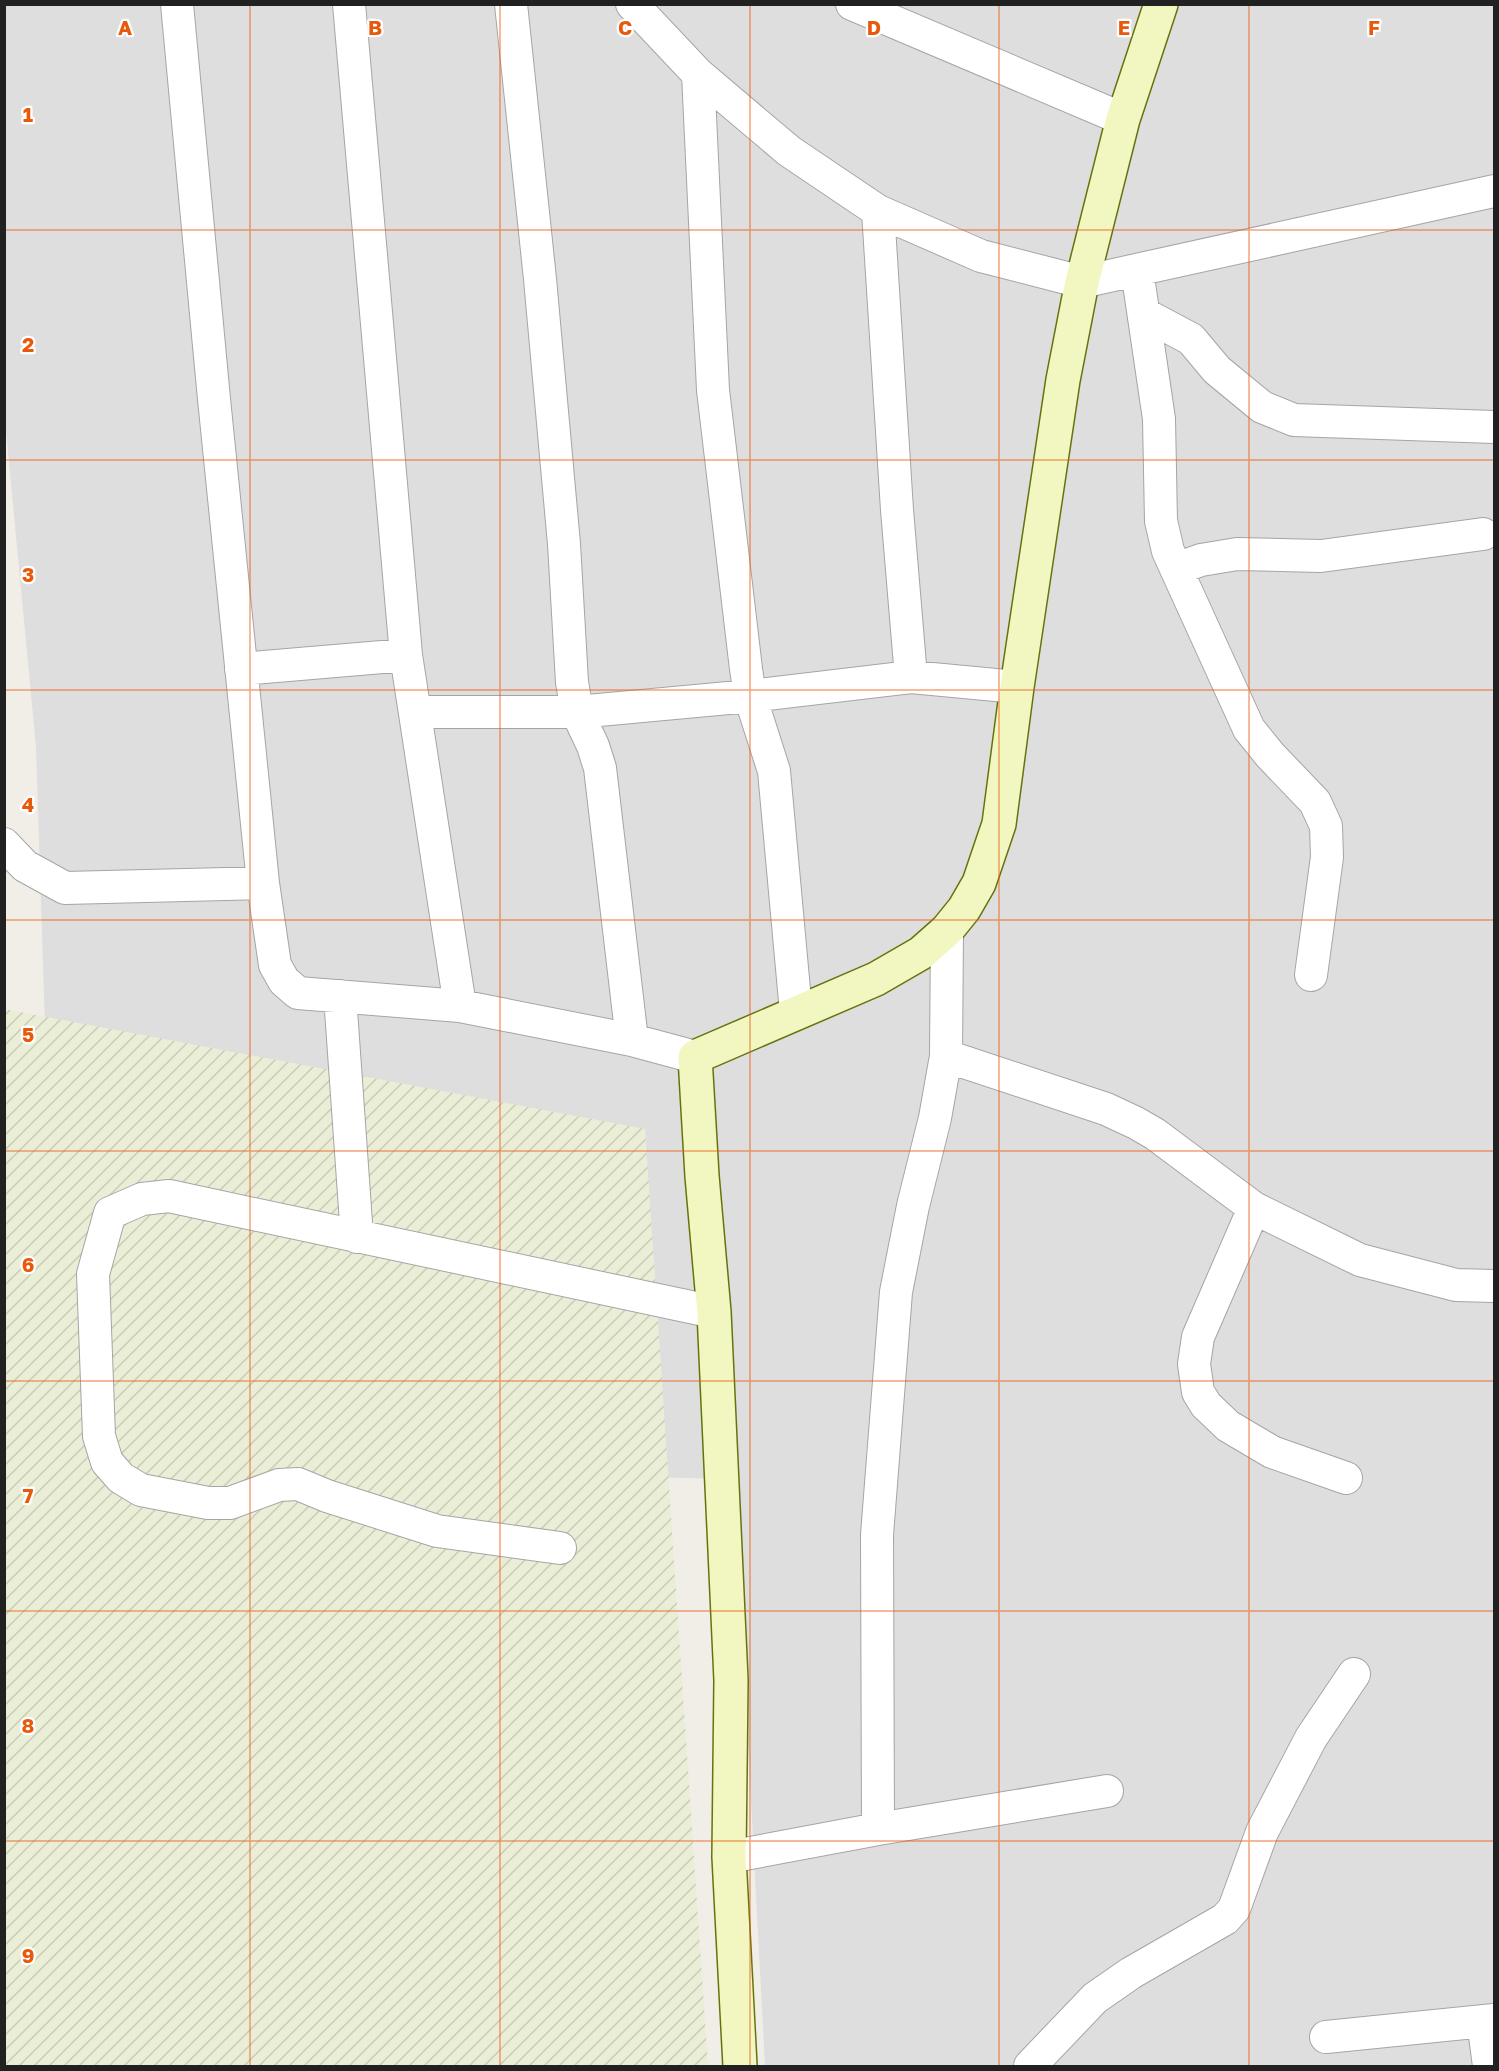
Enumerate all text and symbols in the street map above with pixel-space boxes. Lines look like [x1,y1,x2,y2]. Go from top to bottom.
text: A [118,15,132,39]
text: B [368,15,382,39]
text: C [618,15,632,39]
text: D [867,15,881,39]
text: E [1118,15,1130,39]
text: F [1368,15,1380,39]
text: 1 [23,102,33,126]
text: 2 [22,332,34,356]
text: 3 [22,562,34,586]
text: 4 [22,792,34,816]
text: 5 [22,1022,34,1046]
text: 6 [22,1252,34,1276]
text: 7 [23,1483,34,1507]
text: 8 [22,1713,34,1737]
text: 9 [22,1943,34,1967]

